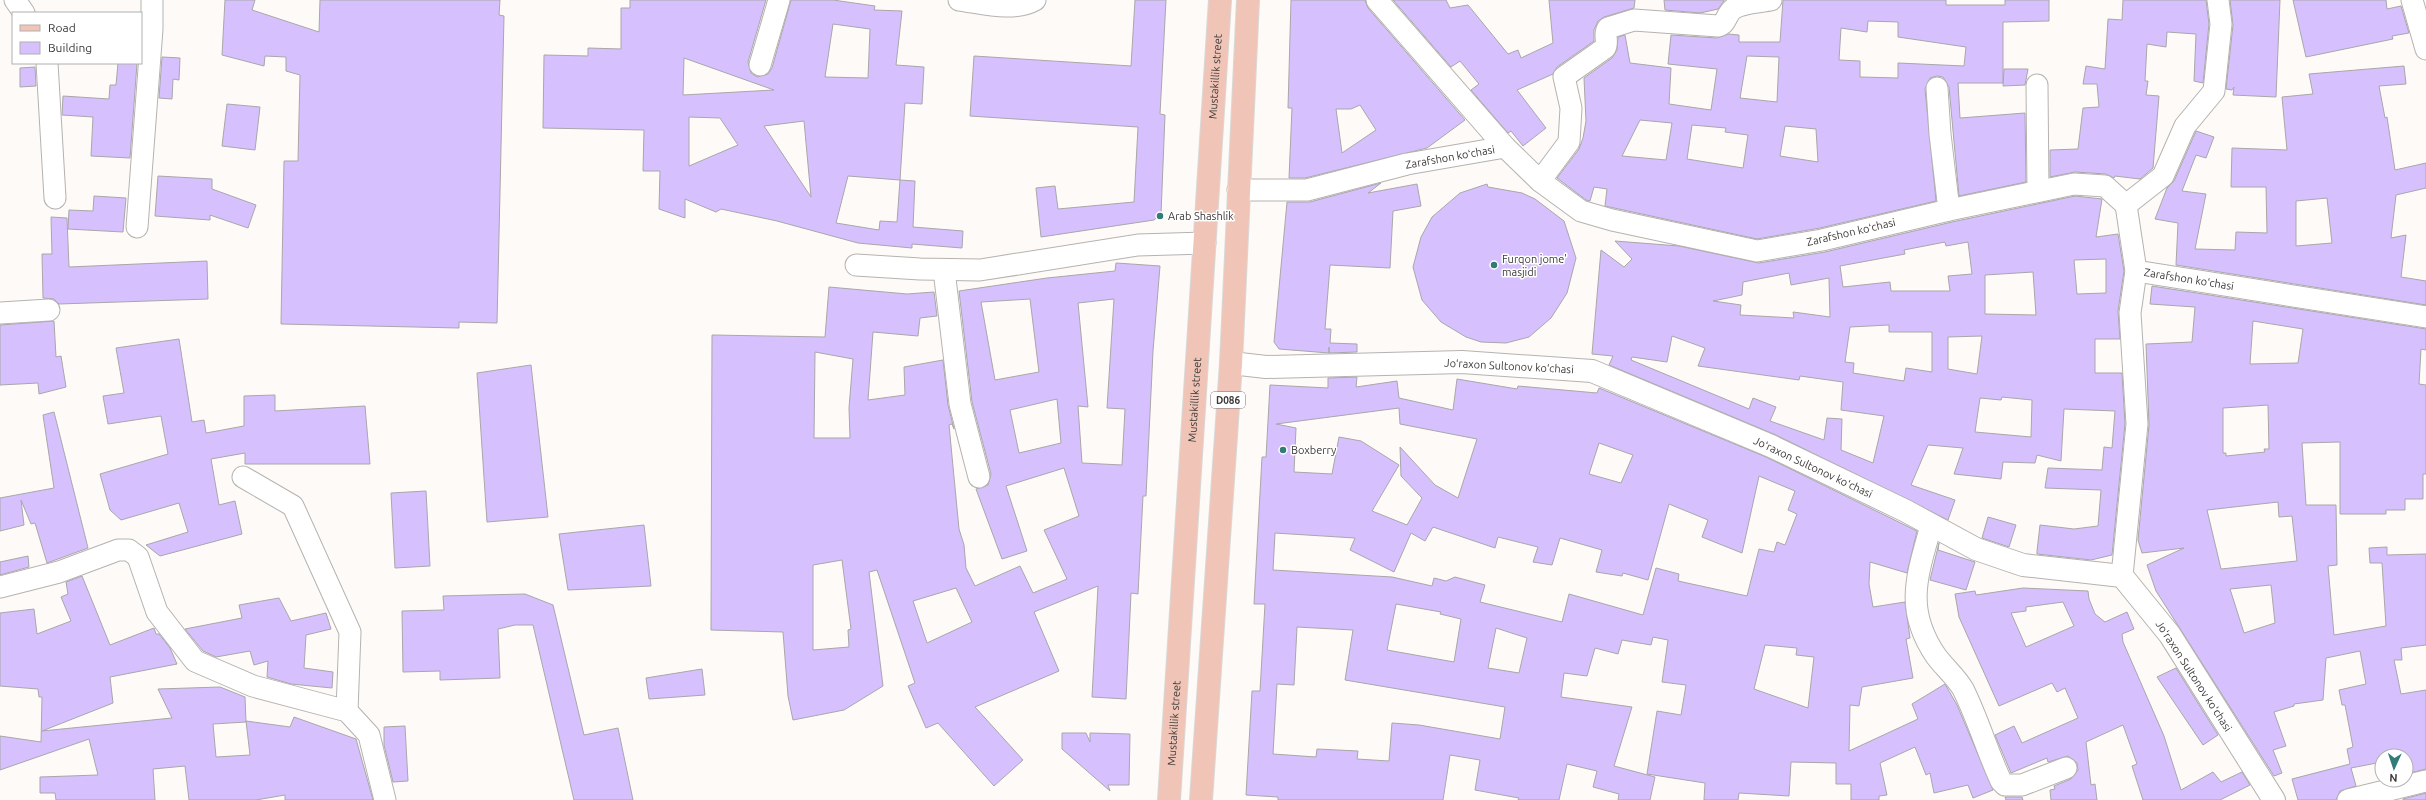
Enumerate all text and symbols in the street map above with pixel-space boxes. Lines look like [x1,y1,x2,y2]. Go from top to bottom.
legend [12,12,142,64]
text: Road [48,21,76,34]
street label: Mustakillik street [1206,33,1224,119]
text: Building [48,41,92,54]
street label: Zarafshon koʻchasi [1404,143,1496,171]
place label: Arab Shashlik [1168,210,1234,222]
marker: Arab Shashlik [1155,211,1165,221]
street label: Zarafshon koʻchasi [1805,216,1897,248]
place label: Furqon jome' masjidi [1502,253,1567,278]
marker: Furqon jome' masjidi [1489,260,1499,270]
street label: Zarafshon koʻchasi [2143,266,2235,292]
street label: Mustakillik street [1186,356,1203,443]
street label: Joʻraxon Sultonov koʻchasi [1444,357,1574,375]
road number: D086 [1211,392,1245,408]
street label: Joʻraxon Sultonov koʻchasi [1752,434,1874,500]
place label: Boxberry [1291,444,1337,456]
marker: Boxberry [1278,445,1288,455]
street label: Joʻraxon Sultonov koʻchasi [2154,618,2234,734]
street label: Mustakillik street [1165,680,1183,766]
north arrow [2374,748,2414,788]
text: N [2389,772,2398,784]

